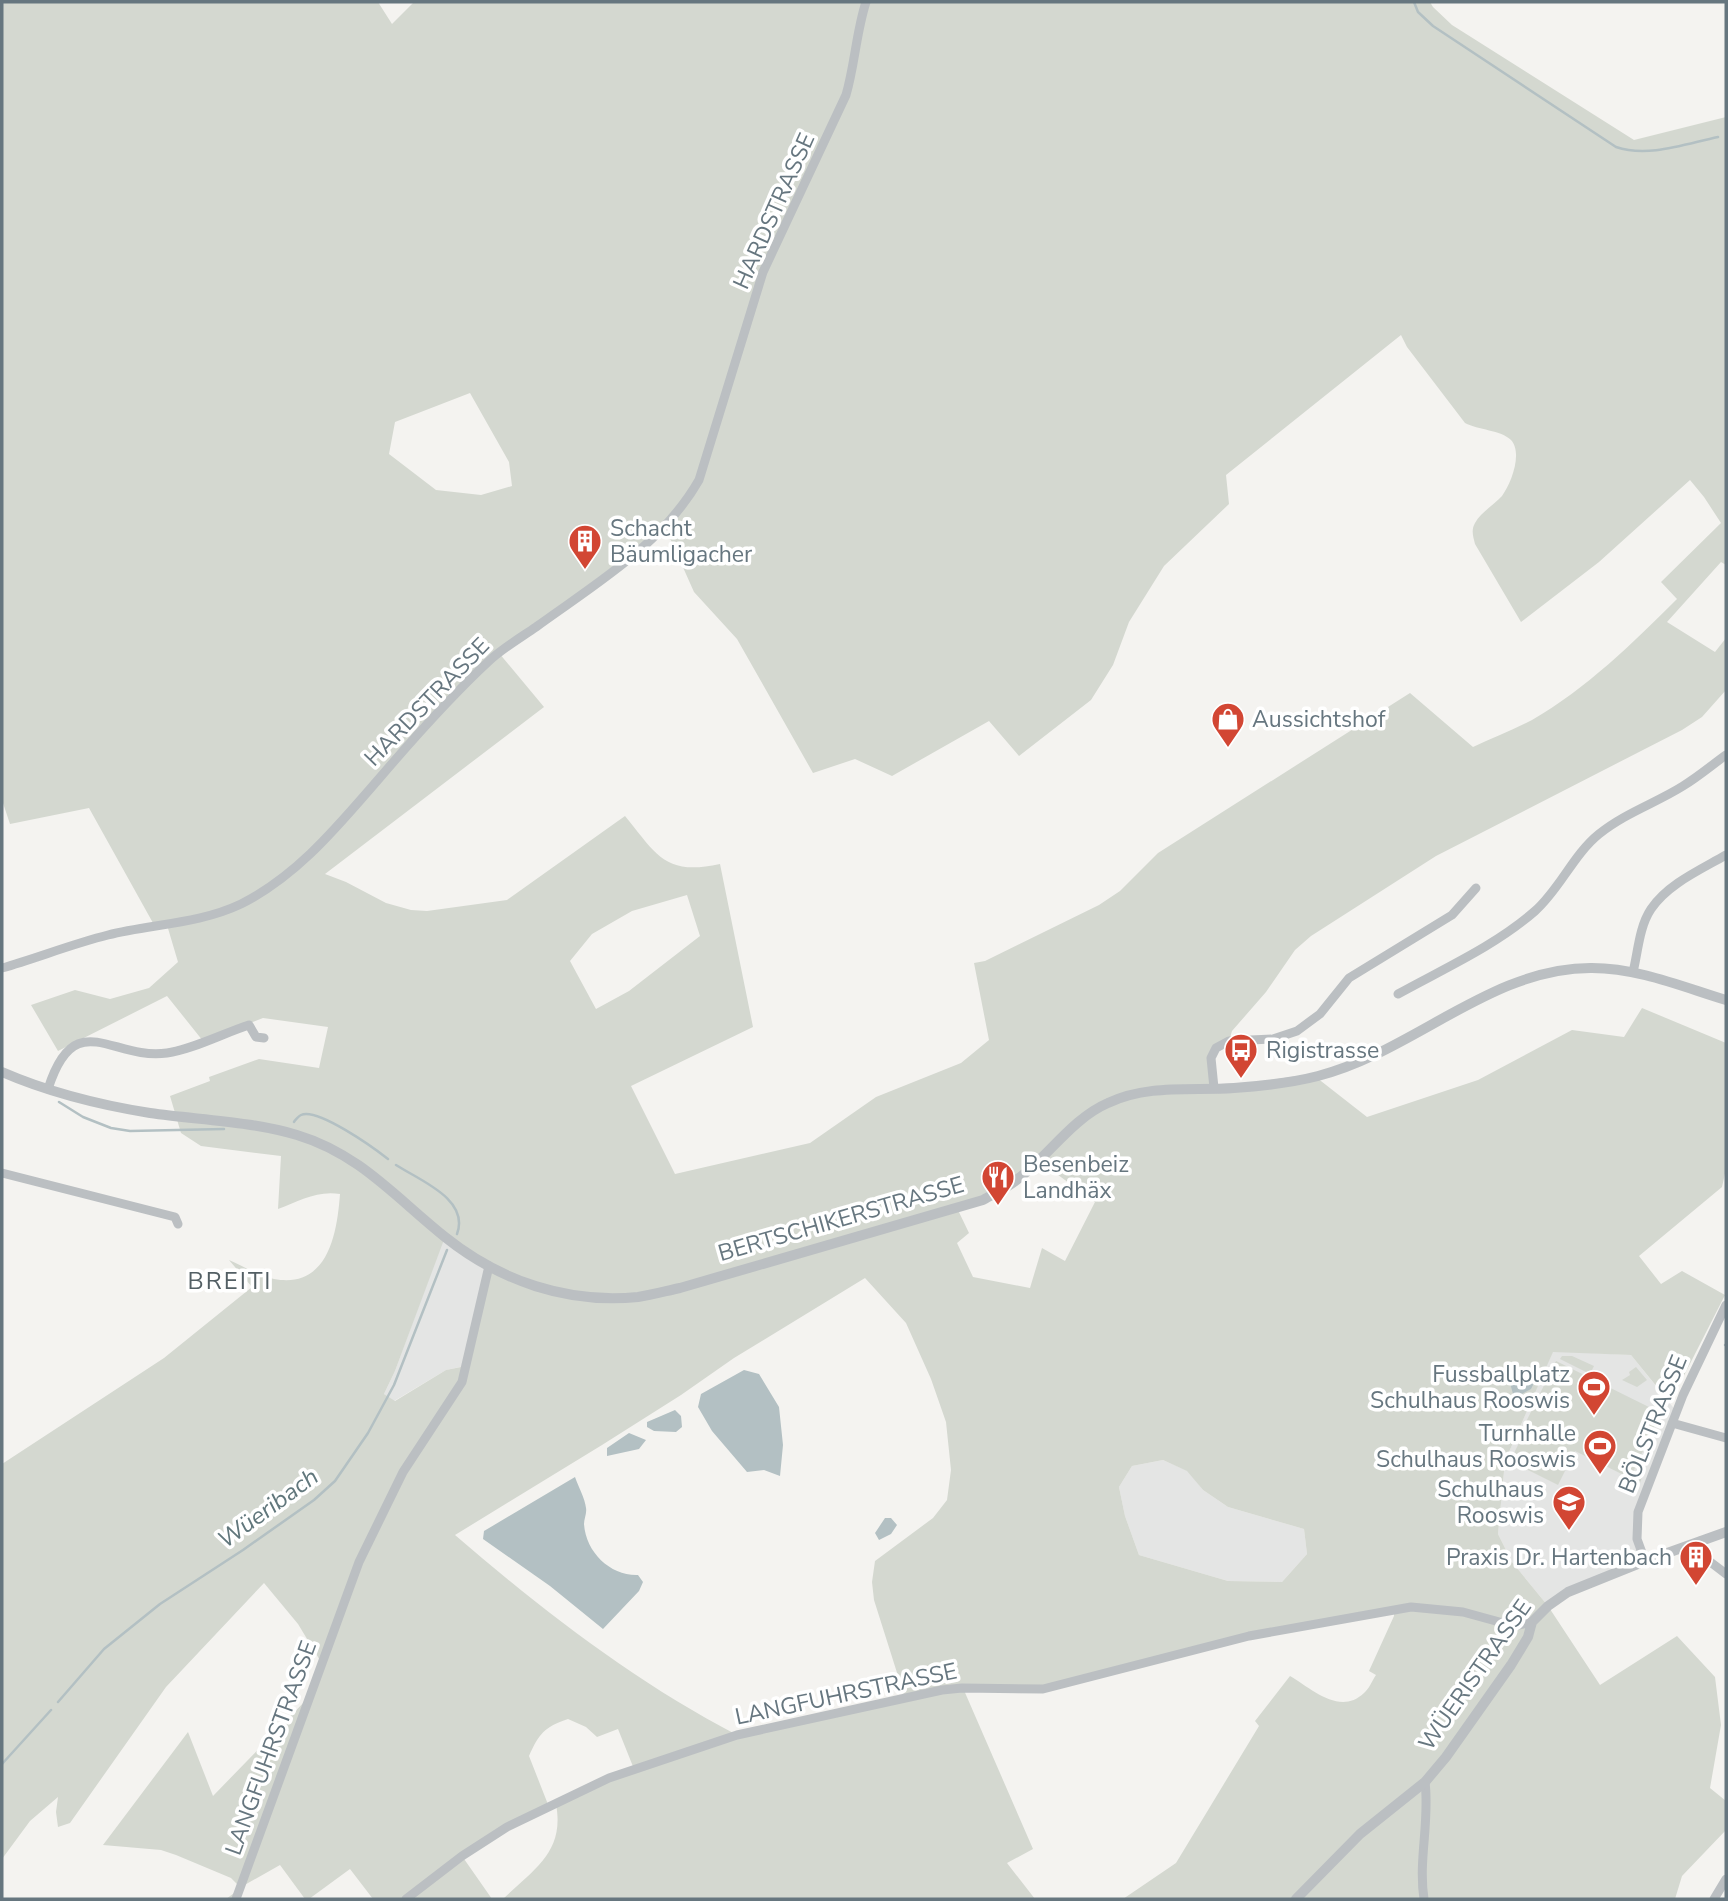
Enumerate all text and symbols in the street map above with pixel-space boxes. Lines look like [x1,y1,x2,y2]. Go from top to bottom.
street label: HARDSTRASSE [726,128,822,294]
place label: Schacht Bäumligacher [610,513,753,570]
building icon: Schacht Bäumligacher [566,522,604,571]
street label: HARDSTRASSE [358,631,496,773]
shop icon: Aussichtshof [1209,700,1247,749]
place label: Aussichtshof [1252,704,1386,735]
bus stop icon: Rigistrasse [1222,1031,1260,1080]
place label: Rigistrasse [1266,1035,1379,1066]
place label: Besenbeiz Landhäx [1023,1149,1129,1206]
restaurant icon: Besenbeiz Landhäx [979,1158,1017,1207]
street label: BERTSCHIKERSTRASSE [714,1169,968,1269]
district label: BREITI [187,1265,273,1297]
street label: BÖLSTRASSE [1611,1350,1695,1498]
place label: Fussballplatz Schulhaus Rooswis [1370,1359,1570,1416]
sports icon: Fussballplatz Schulhaus Rooswis [1575,1368,1613,1417]
place label: Turnhalle Schulhaus Rooswis [1376,1418,1576,1475]
sports icon: Turnhalle Schulhaus Rooswis [1581,1427,1619,1476]
water label: Wüeribach [211,1461,325,1555]
place label: Schulhaus Rooswis [1437,1474,1544,1531]
school or university icon: Schulhaus Rooswis [1550,1483,1588,1532]
building icon: Praxis Dr. Hartenbach [1677,1538,1715,1587]
place label: Praxis Dr. Hartenbach [1446,1542,1672,1573]
street label: WÜERISTRASSE [1411,1593,1539,1757]
street label: LANGFUHRSTRASSE [218,1637,324,1859]
street label: LANGFUHRSTRASSE [732,1655,960,1733]

